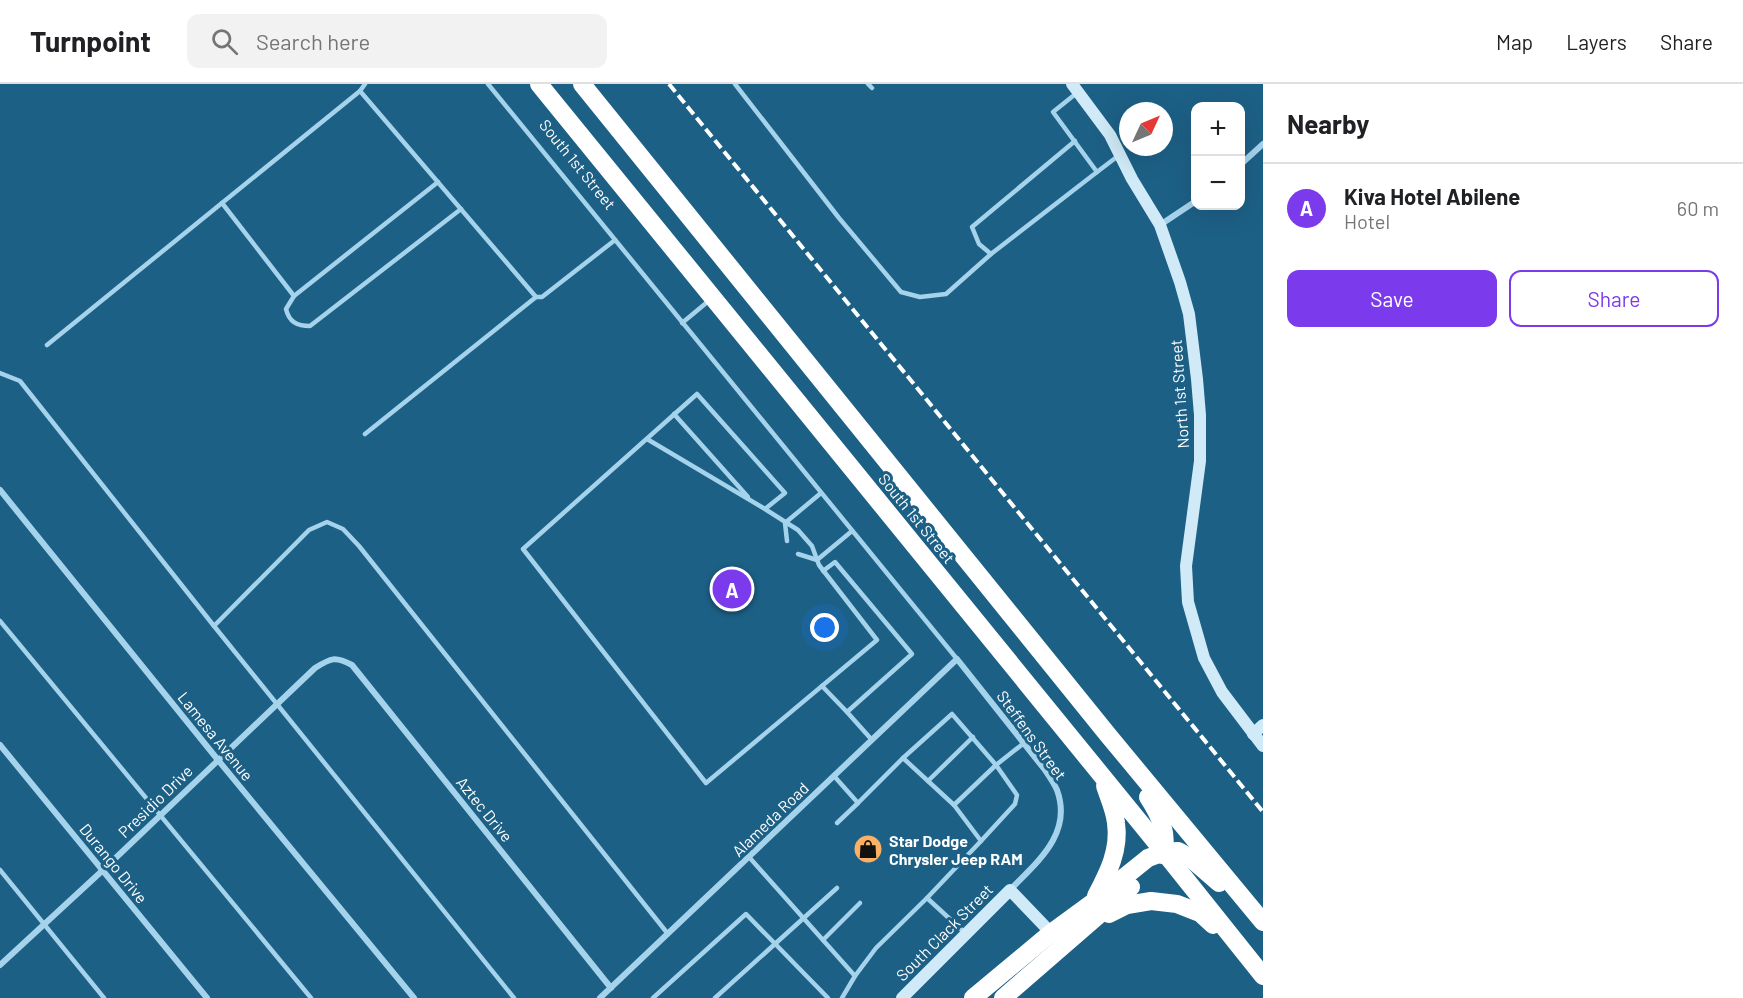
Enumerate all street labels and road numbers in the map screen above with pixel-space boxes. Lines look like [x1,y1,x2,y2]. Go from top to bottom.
street label: South 1st Street [536,115,620,213]
street label: North 1st Street [1166,339,1192,449]
street label: South 1st Street [875,469,959,567]
street label: Steffens Street [993,687,1071,783]
street label: Lamesa Avenue [174,688,258,784]
street label: Presidio Drive [114,761,196,841]
street label: Aztec Drive [453,773,517,845]
street label: Alameda Road [728,778,812,860]
street label: Durango Drive [76,819,152,907]
street label: South Clack Street [892,880,996,984]

